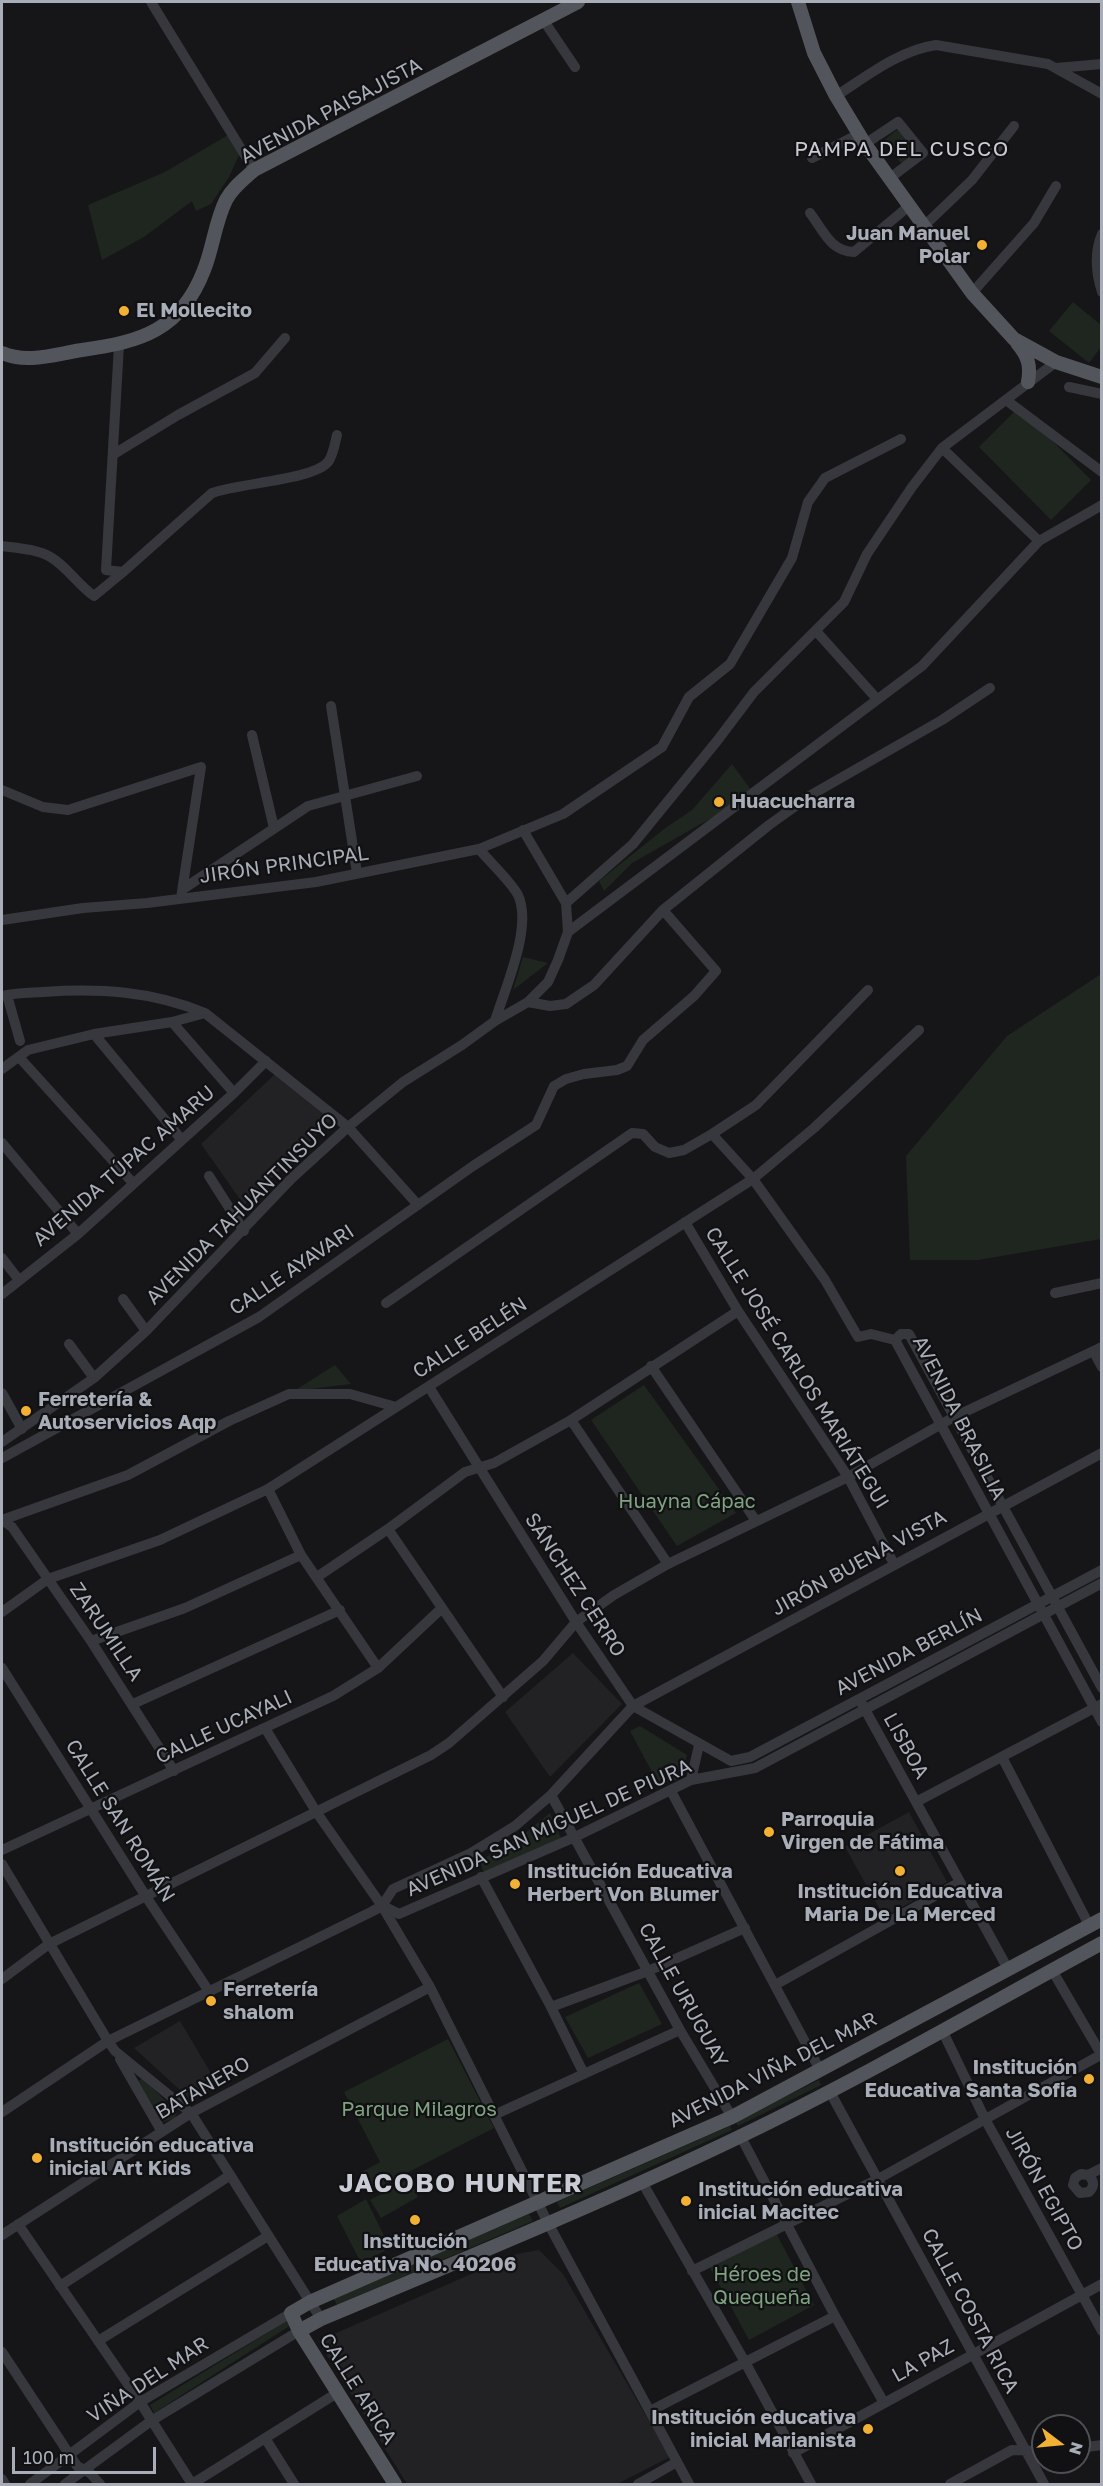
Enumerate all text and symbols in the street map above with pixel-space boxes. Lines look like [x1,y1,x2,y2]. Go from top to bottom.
street label: AVENIDA PAISAJISTA [236,53,426,169]
district label: PAMPA DEL CUSCO [794,136,1010,162]
place label: Juan Manuel Polar [846,222,970,269]
marker: Juan Manuel Polar [975,238,989,252]
place label: El Mollecito [136,299,252,323]
marker: El Mollecito [117,304,131,318]
place label: Huacucharra [731,790,855,814]
marker: Huacucharra [712,795,726,809]
street label: JIRÓN PRINCIPAL [198,841,370,889]
street label: AVENIDA TÚPAC AMARU [28,1081,220,1251]
street label: AVENIDA TAHUANTINSUYO [141,1108,343,1310]
street label: CALLE AYAVARI [225,1219,359,1321]
street label: CALLE JOSÉ CARLOS MARIÁTEGUI [700,1223,894,1513]
street label: CALLE BELÉN [409,1292,531,1384]
street label: AVENIDA BRASILIA [907,1332,1011,1504]
place label: Ferretería & Autoservicios Aqp [38,1388,216,1435]
marker: Ferretería & Autoservicios Aqp [19,1404,33,1418]
park label: Huayna Cápac [618,1490,756,1514]
street label: JIRÓN BUENA VISTA [767,1505,951,1621]
street label: SÁNCHEZ CERRO [519,1508,631,1662]
street label: ZARUMILLA [64,1578,148,1686]
street label: AVENIDA BERLÍN [832,1603,986,1701]
street label: CALLE UCAYALI [152,1685,296,1769]
street label: LISBOA [878,1709,934,1783]
street label: CALLE SAN ROMÁN [60,1735,180,1907]
street label: AVENIDA SAN MIGUEL DE PIURA [403,1754,695,1902]
place label: Parroquia Virgen de Fátima [781,1808,944,1855]
marker: Parroquia Virgen de Fátima [762,1825,776,1839]
place label: Institución Educativa Herbert Von Blumer [527,1860,733,1907]
marker: Institución Educativa Maria De La Merced [893,1864,907,1878]
marker: Institución Educativa Herbert Von Blumer [508,1877,522,1891]
place label: Institución Educativa Maria De La Merced [797,1880,1003,1927]
street label: CALLE URUGUAY [633,1919,733,2071]
place label: Ferretería shalom [223,1978,318,2025]
marker: Ferretería shalom [204,1994,218,2008]
street label: AVENIDA VIÑA DEL MAR [665,2007,881,2133]
street label: BATANERO [152,2051,254,2125]
place label: Institución Educativa Santa Sofia [865,2056,1077,2103]
marker: Institución Educativa Santa Sofia [1082,2072,1096,2086]
park label: Parque Milagros [341,2098,497,2122]
street label: JIRÓN EGIPTO [1000,2123,1088,2255]
place label: Institución educativa inicial Art Kids [49,2134,254,2181]
marker: Institución educativa inicial Art Kids [30,2151,44,2165]
district label: JACOBO HUNTER [339,2168,583,2200]
place label: Institución educativa inicial Macitec [698,2178,903,2225]
marker: Institución educativa inicial Macitec [679,2194,693,2208]
marker: Institución Educativa No. 40206 [408,2213,422,2227]
street label: CALLE COSTA RICA [916,2224,1024,2398]
place label: Institución Educativa No. 40206 [314,2230,516,2277]
park label: Héroes de Quequeña [713,2263,811,2310]
street label: CALLE ARICA [314,2329,402,2449]
street label: VIÑA DEL MAR [83,2332,213,2428]
street label: LA PAZ [888,2334,958,2388]
place label: Institución educativa inicial Marianista [651,2406,856,2453]
north arrow [1031,2414,1091,2474]
marker: Institución educativa inicial Marianista [861,2422,875,2436]
scale bar [15,2435,159,2473]
text: N [1065,2440,1088,2457]
text: 100 m [23,2446,74,2468]

